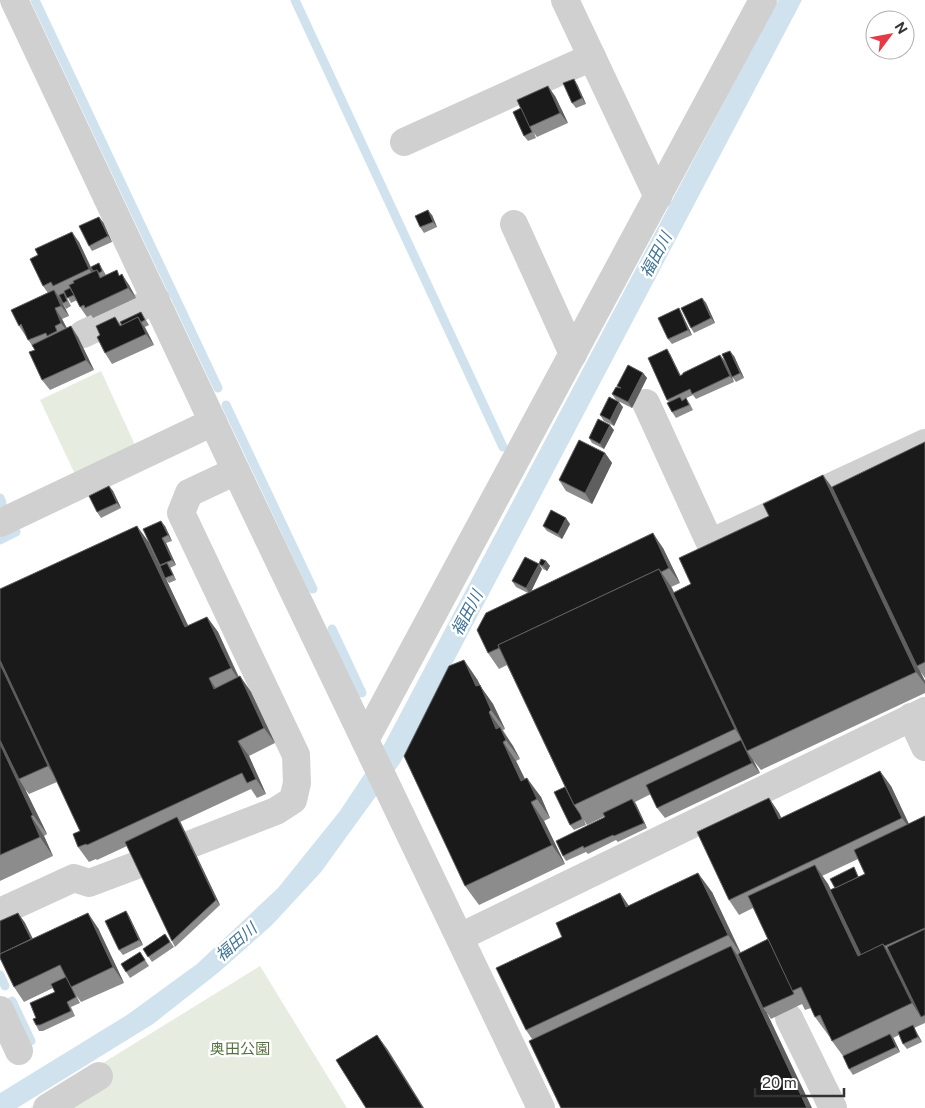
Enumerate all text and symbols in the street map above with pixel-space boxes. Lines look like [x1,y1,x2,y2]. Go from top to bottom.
north arrow [865,10,915,60]
text: N [891,19,911,37]
water label: 福田川 [636,228,677,281]
water label: 福田川 [447,586,488,639]
water label: 福田川 [212,918,262,965]
park label: 奥田公園 [210,1040,270,1057]
scale bar [755,1066,844,1098]
text: 20 m [762,1074,797,1091]

